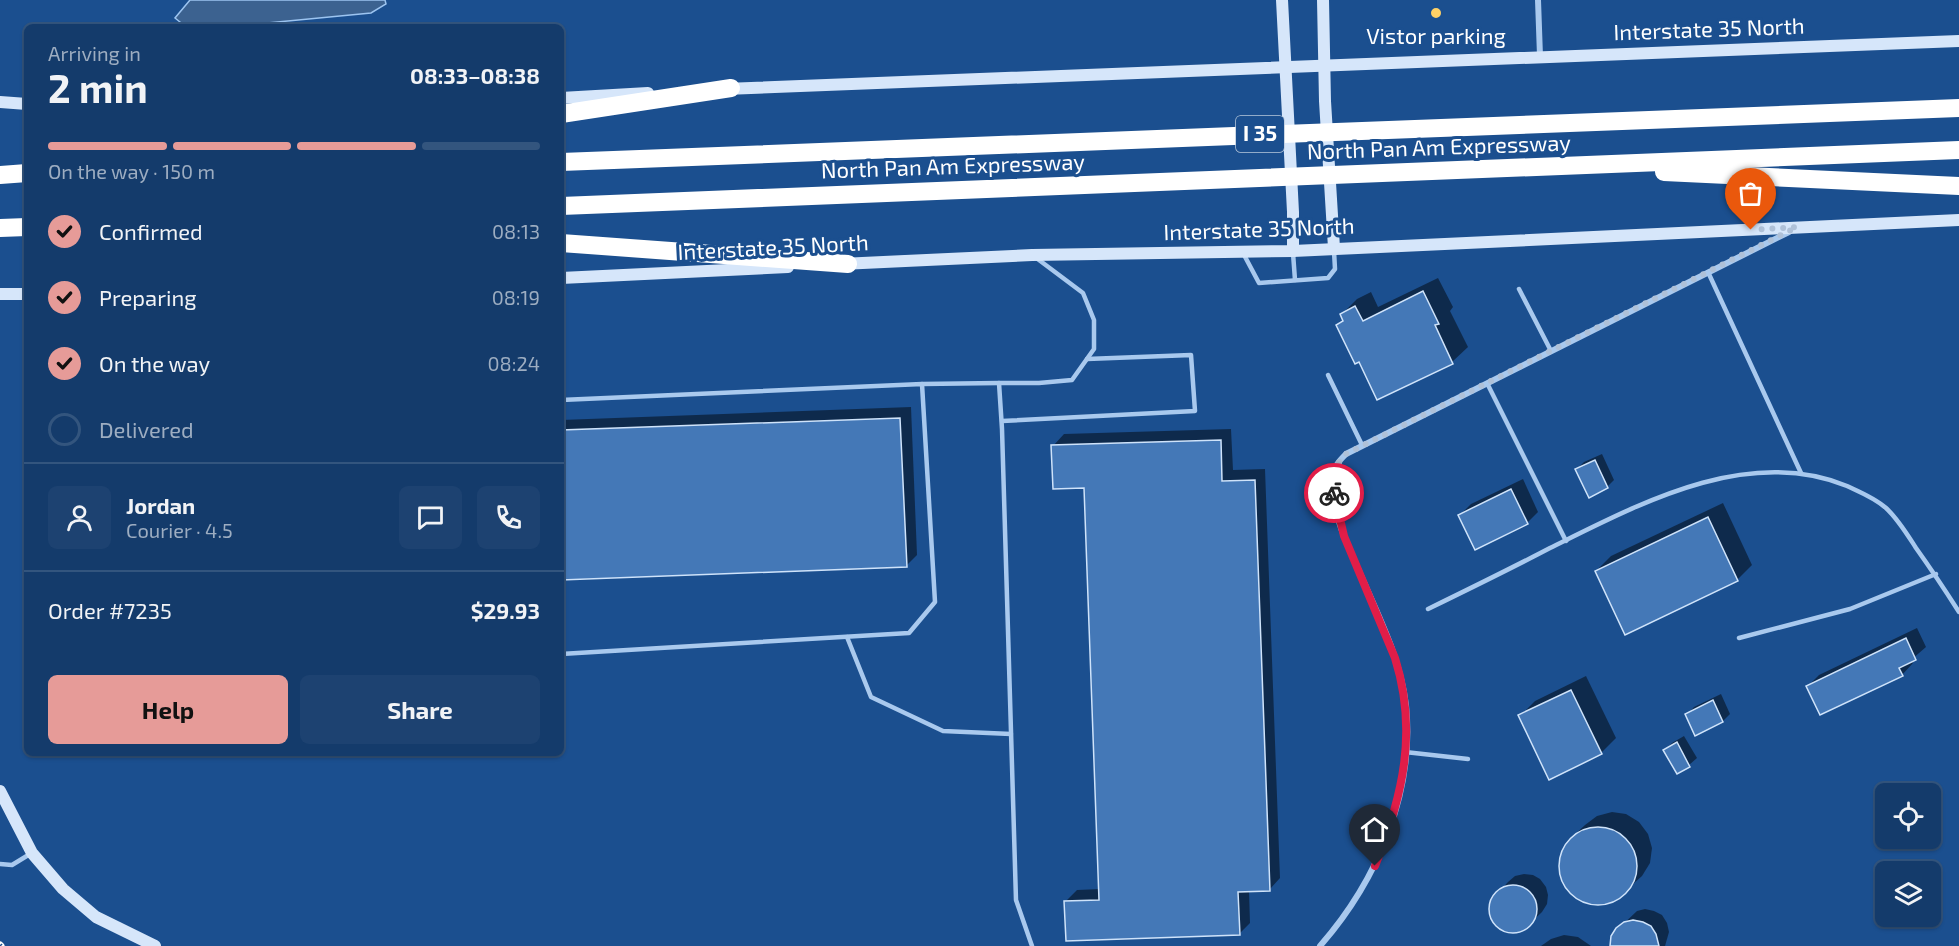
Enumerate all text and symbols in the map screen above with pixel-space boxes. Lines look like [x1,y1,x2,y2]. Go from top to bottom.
marker: Vistor parking [1429,6,1443,20]
street label: Interstate 35 North [1613,12,1805,44]
place label: Vistor parking [1366,22,1506,48]
text: Arriving in [48,41,141,65]
text: 08:33–08:38 [410,62,540,88]
text: 2 min [48,64,148,111]
road number: I 35 [1236,116,1284,152]
street label: North Pan Am Expressway [1307,128,1572,164]
street label: North Pan Am Expressway [821,147,1086,183]
text: On the way · 150 m [48,159,215,183]
pin [1725,168,1776,230]
icon: bag [1734,177,1767,210]
street label: Interstate 35 North [1163,212,1355,244]
icon: check [48,215,81,248]
text: Confirmed [99,218,203,244]
text: 08:13 [492,219,540,243]
street label: Interstate 35 North [677,228,869,264]
icon: check [48,281,81,314]
text: Preparing [99,284,197,310]
text: 08:19 [492,285,540,309]
icon: check [48,347,81,380]
text: On the way [99,350,210,376]
text: 08:24 [488,351,540,375]
text: Delivered [99,416,194,442]
courier [1304,463,1364,523]
icon: bike [1318,477,1351,510]
button: person [48,486,111,549]
button: chat [399,486,462,549]
button: phone [477,486,540,549]
text: Jordan [126,492,195,518]
text: Courier · 4.5 [126,518,233,542]
text: Order #7235 [48,597,172,623]
text: $29.93 [471,597,540,623]
button: Help [48,675,288,744]
button: Share [300,675,540,744]
map controls [1875,783,1941,927]
button: locate [1875,783,1941,849]
pin [1349,804,1400,866]
icon: home [1358,813,1391,846]
button: layers [1875,861,1941,927]

